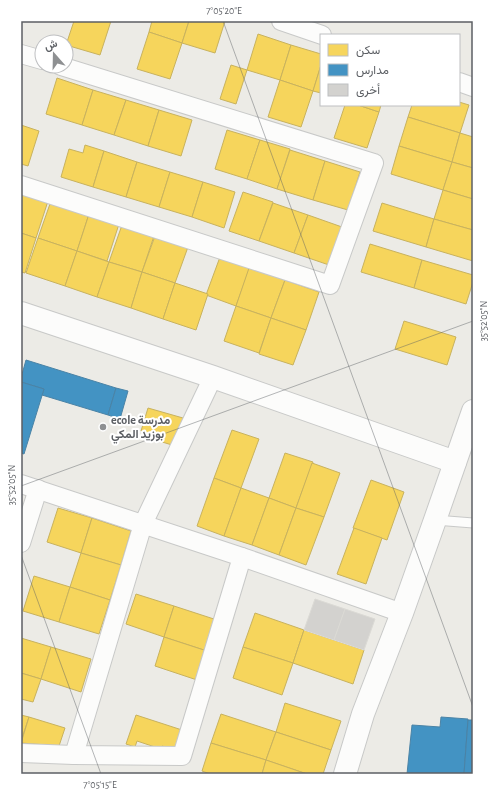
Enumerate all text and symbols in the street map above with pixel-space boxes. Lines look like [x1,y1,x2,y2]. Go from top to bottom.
text: 7°05'20"E [206,6,242,16]
north arrow [34,34,74,74]
legend [320,34,460,106]
text: ش [43,38,59,53]
text: سكن [356,44,380,58]
text: مدارس [356,64,389,78]
text: أخرى [356,83,380,98]
text: 35°52'05"N [479,301,489,341]
place label: ecole مدرسة بوزيد المكي [111,414,171,444]
marker: ecole مدرسة بوزيد المكي [98,422,108,432]
text: 35°52'05"N [7,465,17,505]
text: 7°05'15"E [83,780,117,790]

